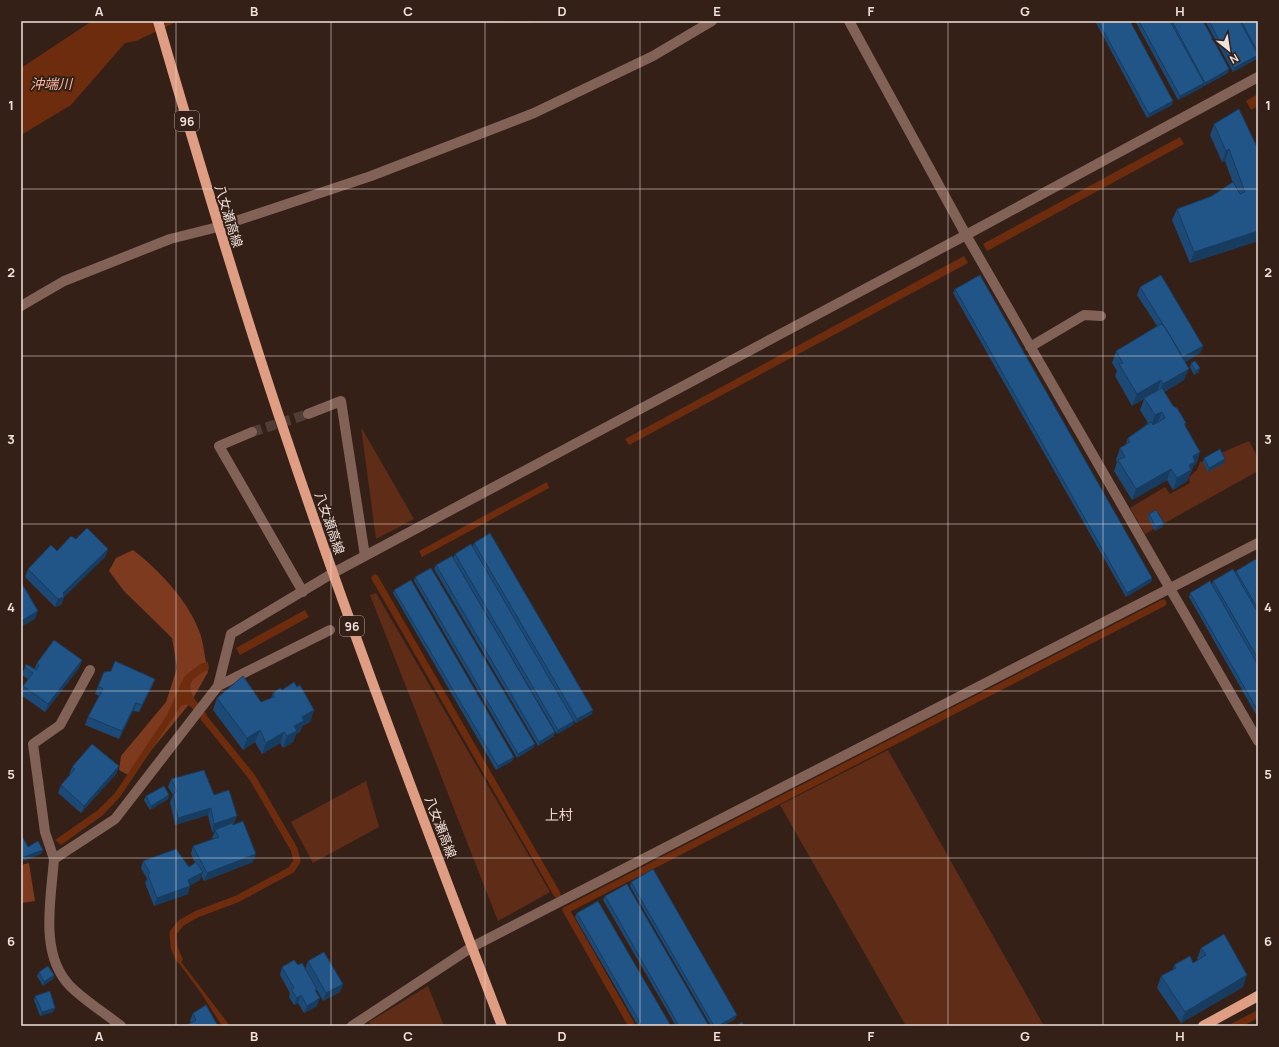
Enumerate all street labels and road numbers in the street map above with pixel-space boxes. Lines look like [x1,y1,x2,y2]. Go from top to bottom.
road number: 96 [175,111,199,131]
street label: 八女瀬高線 [211,182,247,250]
street label: 八女瀬高線 [311,489,349,557]
road number: 96 [340,616,364,636]
street label: 八女瀬高線 [421,793,461,861]

